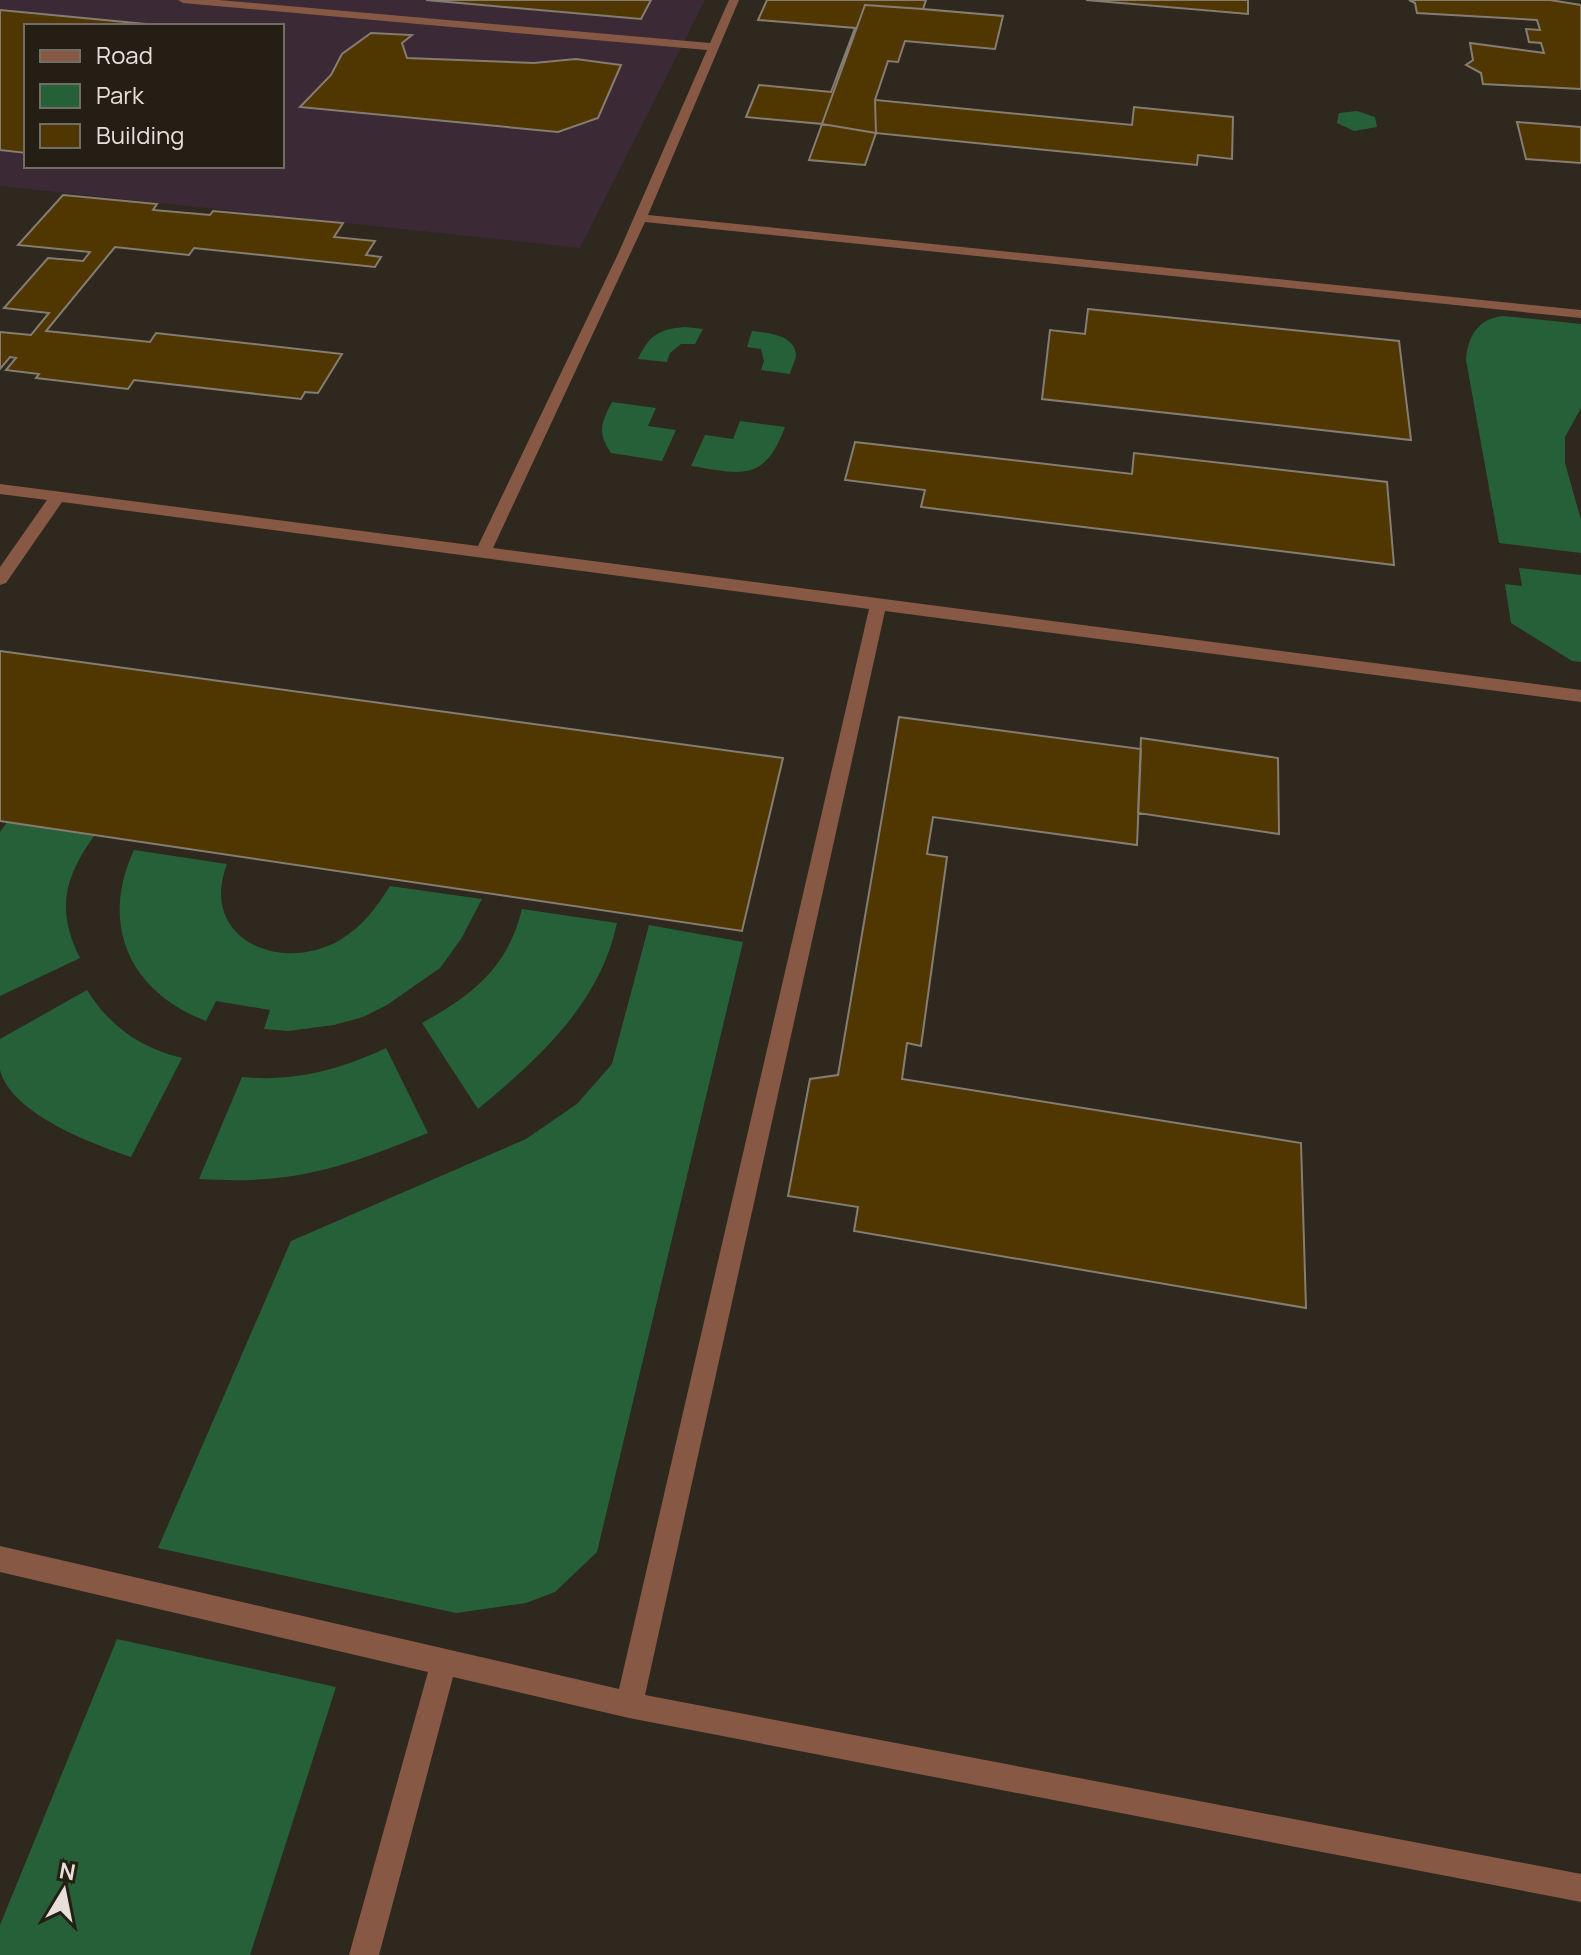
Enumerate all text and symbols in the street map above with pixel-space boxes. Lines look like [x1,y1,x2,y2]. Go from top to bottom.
legend [24,24,284,168]
text: Road [96,38,153,71]
text: Park [96,78,145,111]
text: Building [96,118,184,151]
north arrow [24,1851,104,1931]
text: N [57,1855,78,1887]

